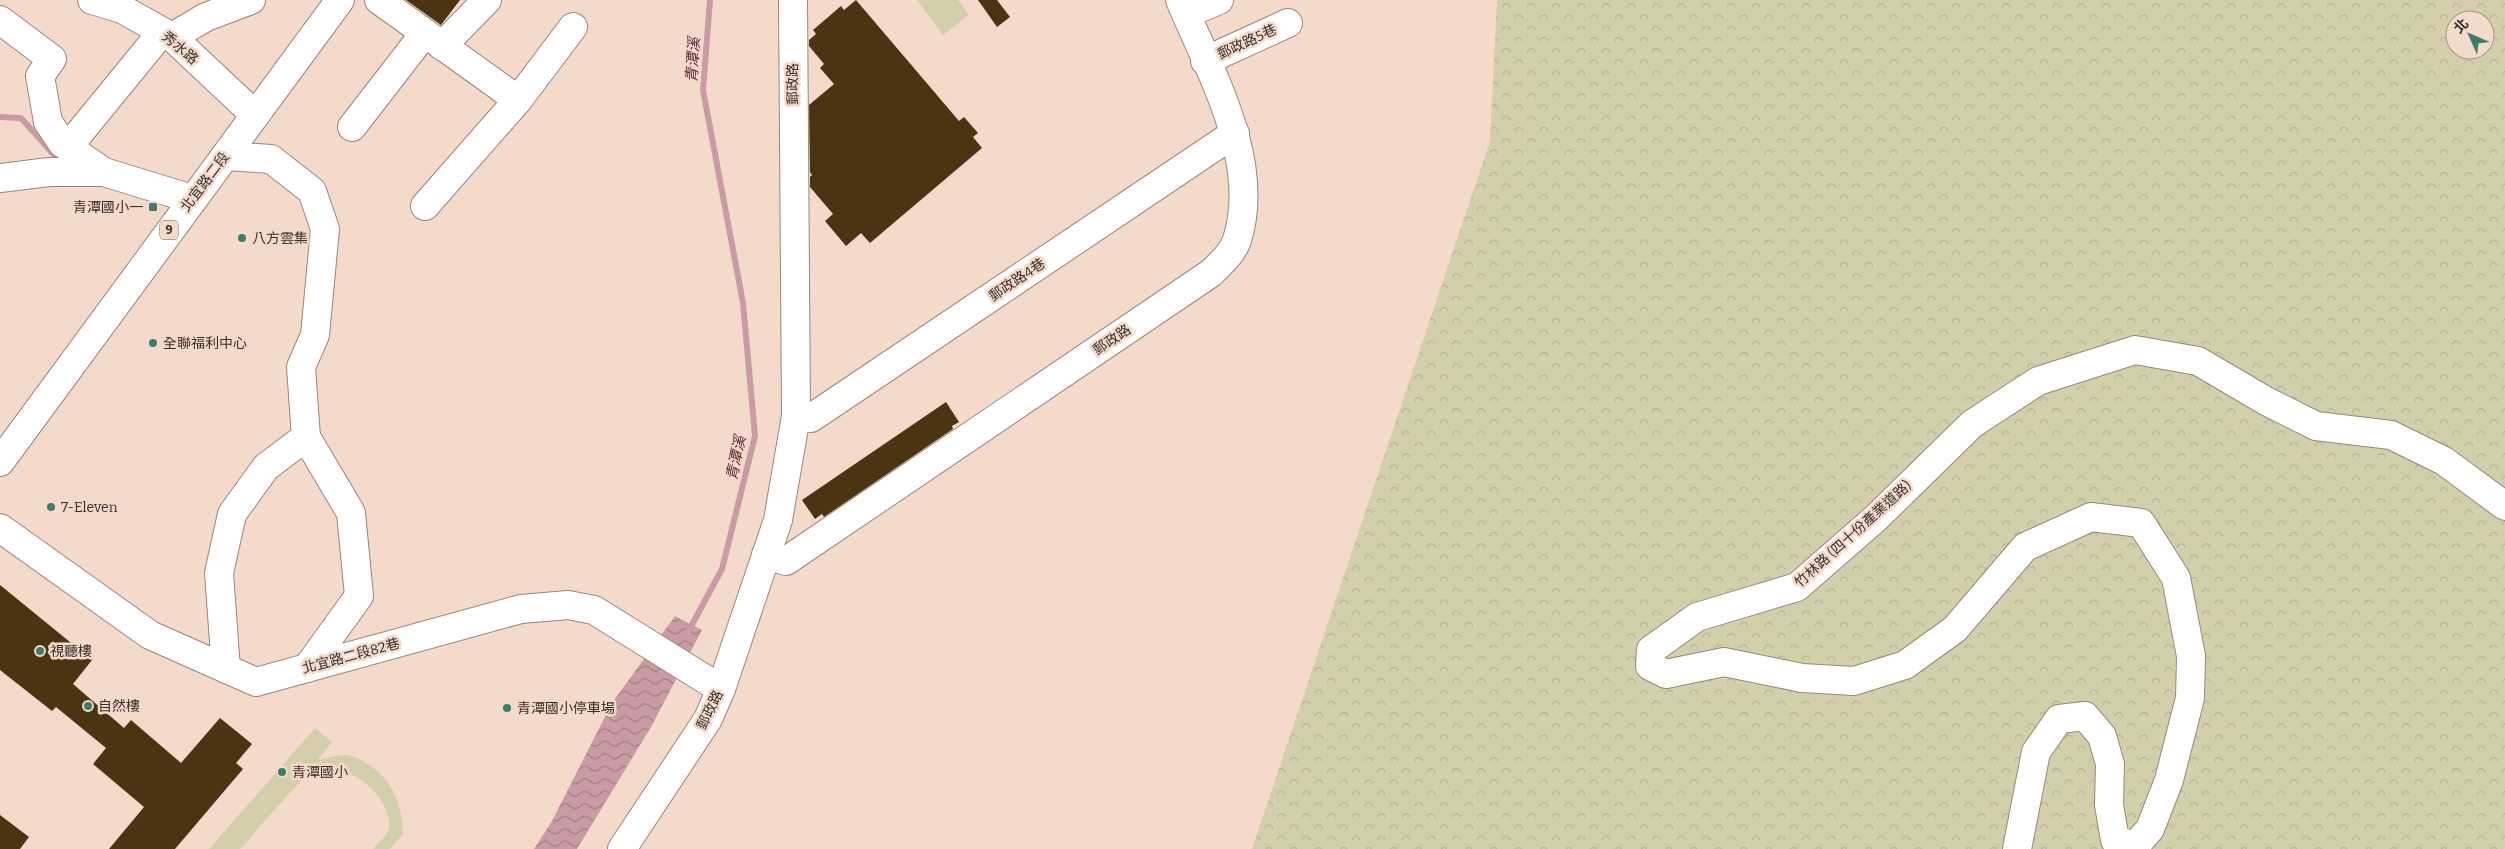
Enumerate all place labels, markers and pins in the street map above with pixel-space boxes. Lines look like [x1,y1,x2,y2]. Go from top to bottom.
place label: 青潭國小一 [73,199,143,216]
marker: 青潭國小一 [147,201,159,213]
place label: 八方雲集 [252,230,308,247]
marker: 八方雲集 [236,232,248,244]
place label: 全聯福利中心 [163,335,247,352]
marker: 全聯福利中心 [147,337,159,349]
place label: 7-Eleven [61,499,118,516]
marker: 7-Eleven [45,501,57,513]
place label: 視聽樓 [50,643,92,660]
marker: 視聽樓 [34,645,46,657]
place label: 自然樓 [98,698,140,715]
marker: 自然樓 [82,700,94,712]
place label: 青潭國小停車場 [517,700,615,717]
marker: 青潭國小停車場 [501,702,513,714]
place label: 青潭國小 [292,764,348,781]
marker: 青潭國小 [276,766,288,778]

